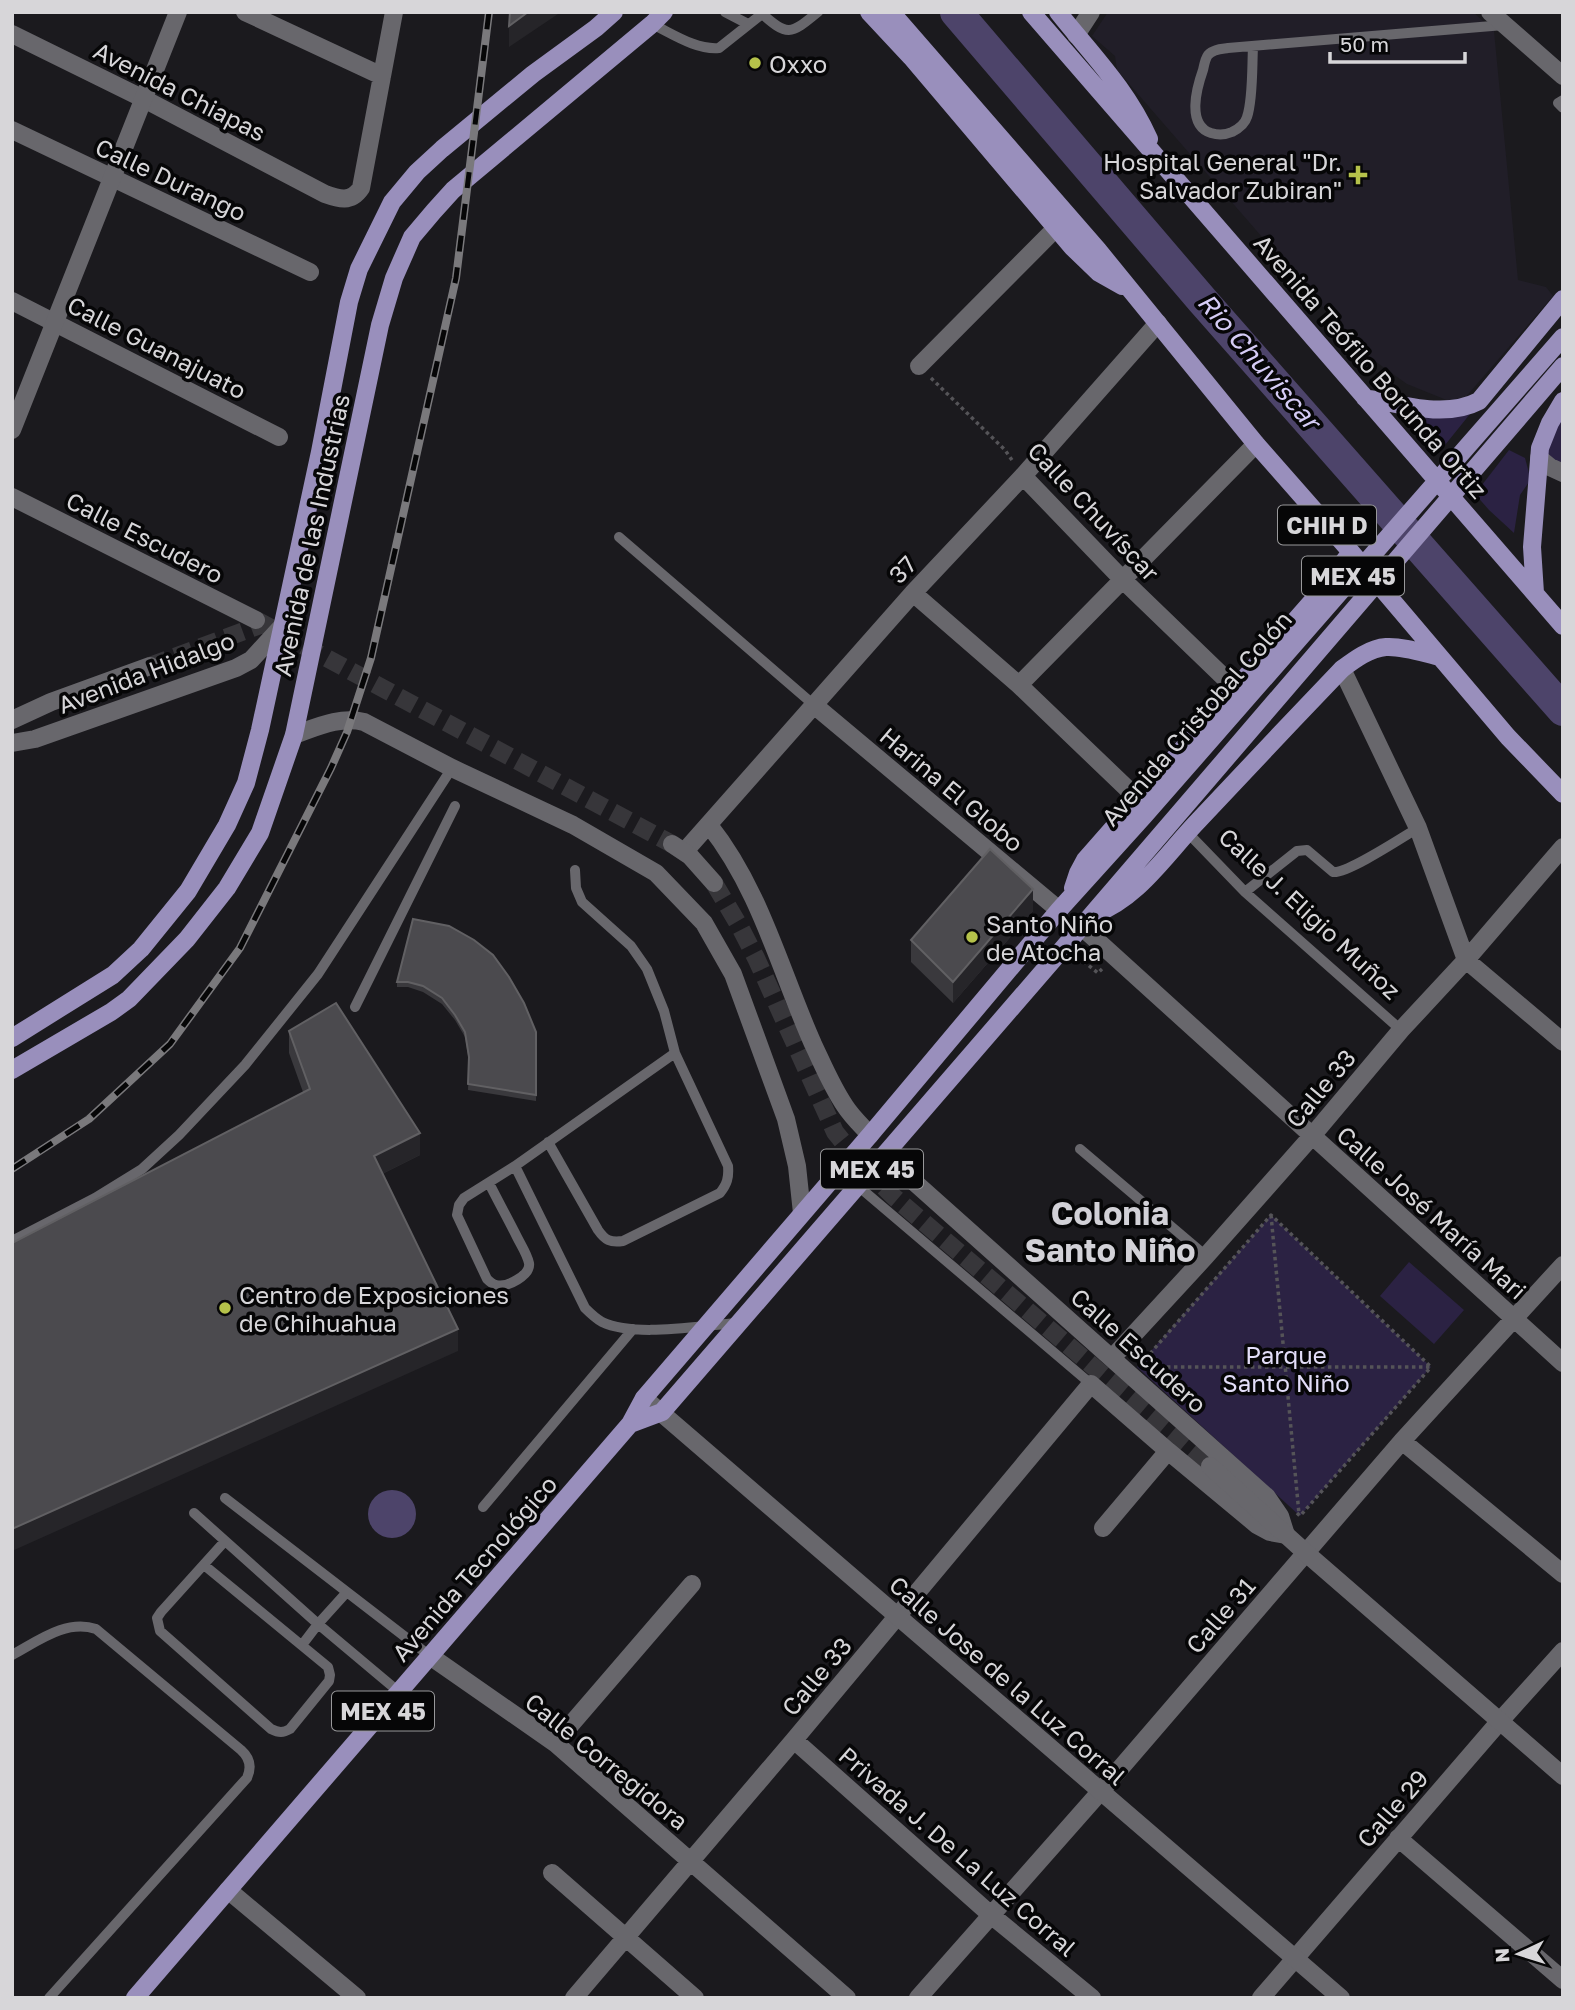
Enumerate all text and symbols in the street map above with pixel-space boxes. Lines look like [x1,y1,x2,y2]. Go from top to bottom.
scale bar [1330,21,1465,65]
text: 50 m [1340,31,1389,57]
street label: Avenida Chiapas [89,35,271,147]
place label: Oxxo [769,49,827,78]
marker: Oxxo [747,55,763,71]
street label: Calle Durango [91,131,251,227]
place label: Hospital General "Dr. Salvador Zubiran" [1103,147,1342,204]
marker: Hospital General "Dr. Salvador Zubiran" [1348,165,1368,185]
street label: Avenida Teófilo Borunda Ortiz [1248,228,1494,504]
water label: Rio Chuviscar [1191,287,1329,438]
street label: Calle Guanajuato [63,289,251,405]
street label: Avenida de las Industrias [267,391,355,679]
street label: Calle Chuvíscar [1022,436,1166,586]
street label: Calle Escudero [62,485,228,589]
road number: CHIH D [1278,505,1376,544]
street label: 37 [882,549,922,589]
road number: MEX 45 [1302,556,1404,596]
street label: Avenida Cristobal Colón [1095,605,1297,831]
street label: Avenida Hidalgo [54,625,238,719]
street label: Harina El Globo [874,721,1030,857]
street label: Calle J. Eligio Muñoz [1213,821,1407,1005]
place label: Santo Niño de Atocha [986,909,1113,966]
marker: Santo Niño de Atocha [964,929,980,945]
street label: Calle 33 [1279,1043,1361,1133]
street label: Calle José María Mari [1331,1119,1533,1305]
road number: MEX 45 [821,1150,923,1188]
district label: Colonia Santo Niño [1024,1194,1196,1269]
place label: Centro de Exposiciones de Chihuahua [239,1280,509,1337]
street label: Calle Escudero [1065,1282,1213,1418]
marker: Centro de Exposiciones de Chihuahua [217,1300,233,1316]
park label: Parque Santo Niño [1222,1340,1350,1397]
street label: Avenida Tecnológico [385,1469,563,1667]
street label: Calle Jose de la Luz Corral [884,1569,1132,1791]
street label: Calle 31 [1179,1571,1261,1659]
street label: Calle 33 [775,1631,857,1721]
street label: Calle Corregidora [520,1686,694,1836]
road number: MEX 45 [332,1692,434,1730]
street label: Privada J. De La Luz Corral [834,1740,1082,1962]
street label: Calle 29 [1350,1763,1434,1853]
north arrow [1484,1919,1554,1989]
text: N [1490,1947,1514,1963]

